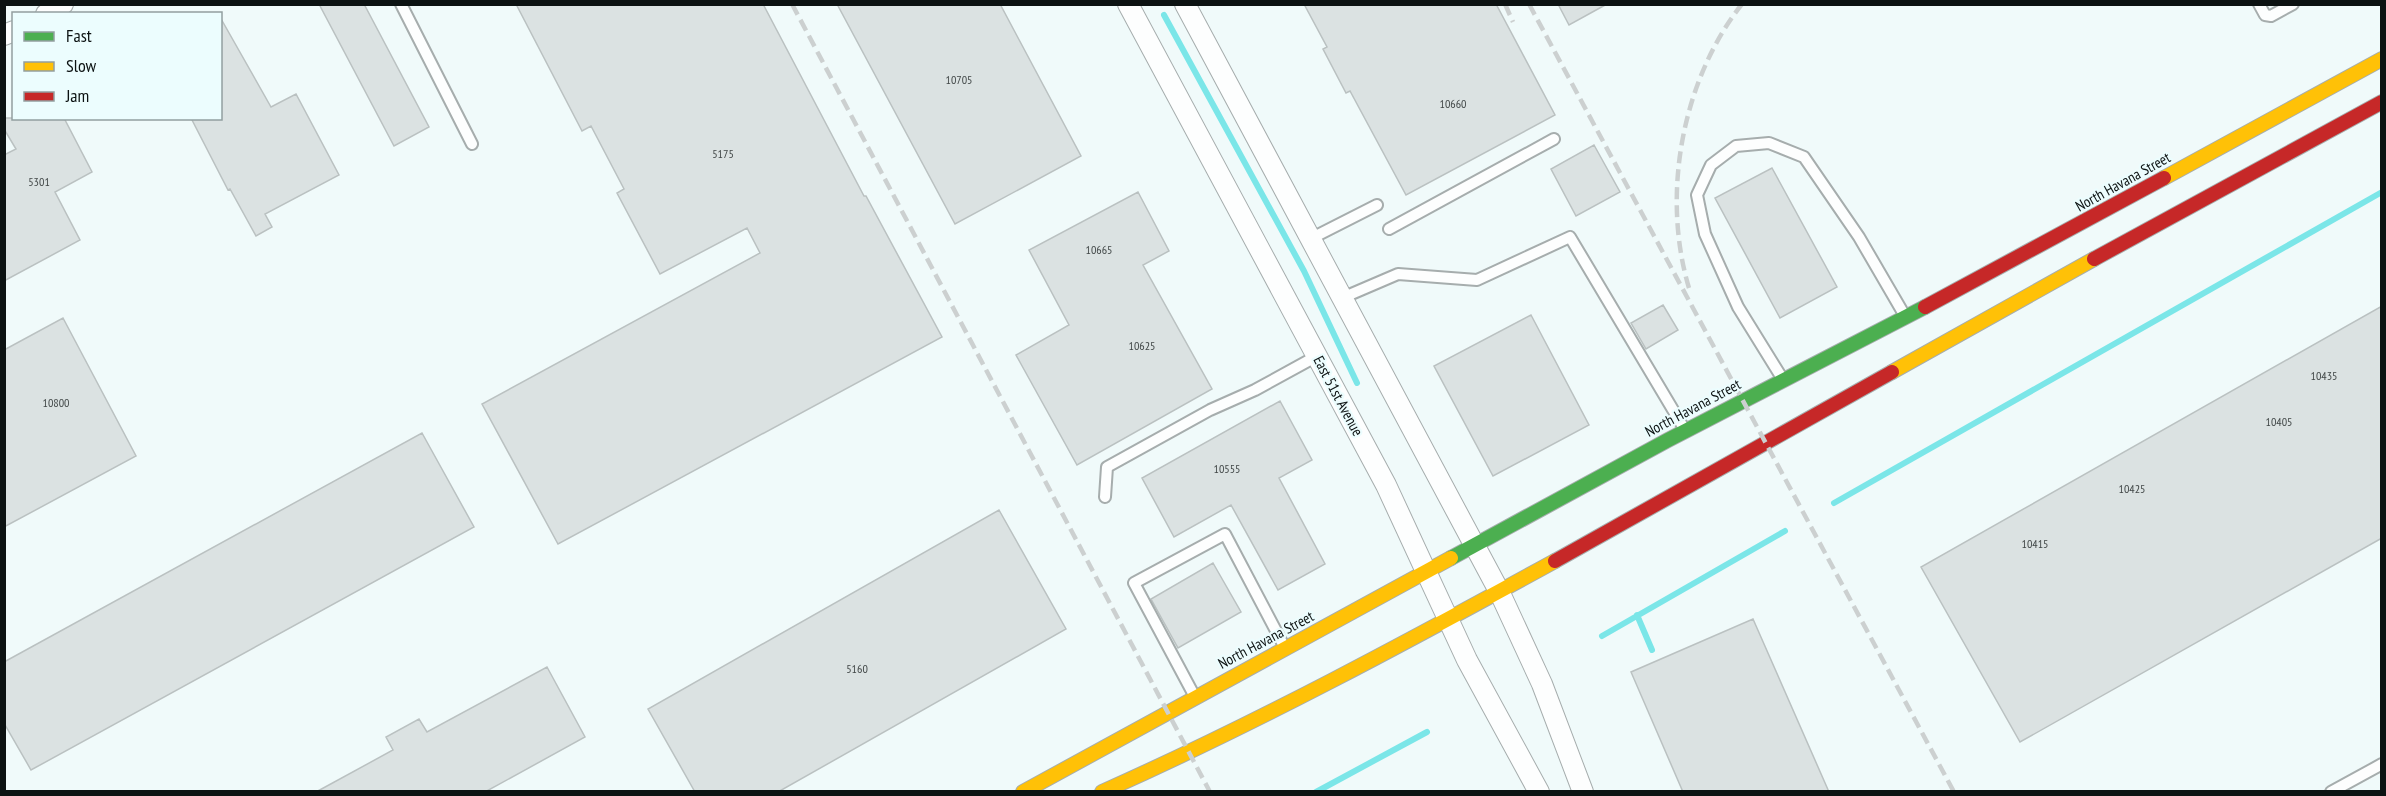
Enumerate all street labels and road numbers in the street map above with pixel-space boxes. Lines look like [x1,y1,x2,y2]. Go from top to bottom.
street label: North Havana Street [2072,148,2174,215]
street label: East 51st Avenue [1309,352,1368,439]
street label: North Havana Street [1642,374,1744,441]
street label: North Havana Street [1215,606,1317,673]

